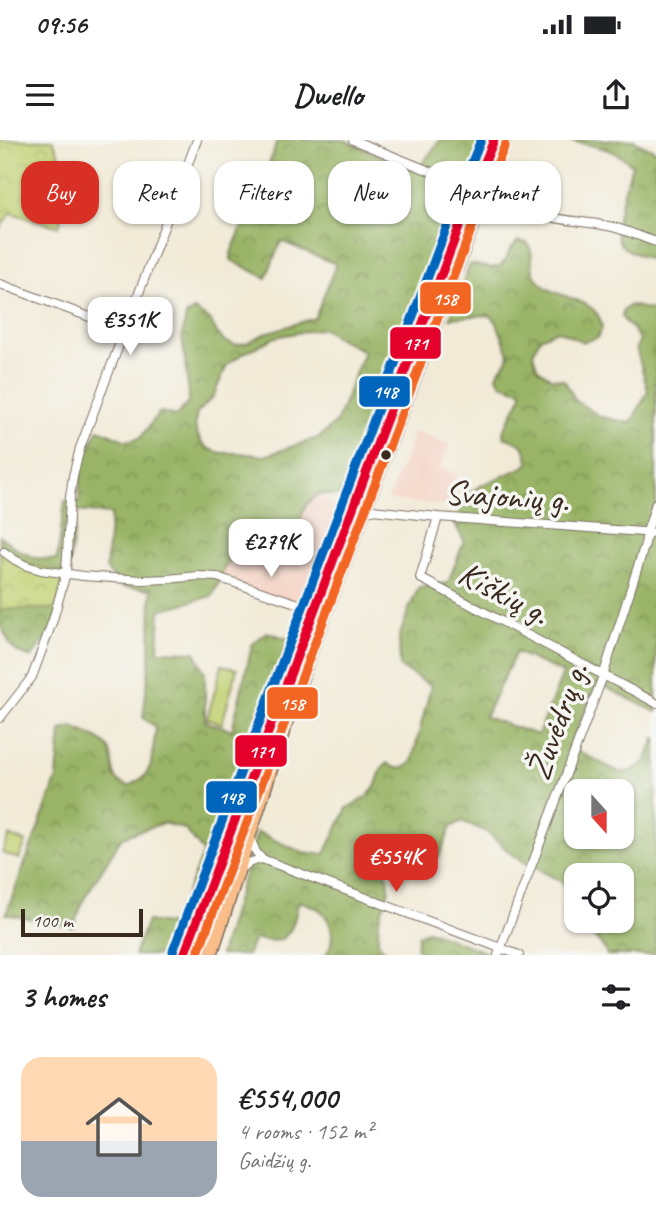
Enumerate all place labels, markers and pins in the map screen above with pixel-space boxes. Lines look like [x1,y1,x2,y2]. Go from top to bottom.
pin: €351K [81,298,179,357]
unlabelled marker [379,448,393,462]
pin: €279K [222,520,320,579]
pin: €554K [347,834,445,894]

